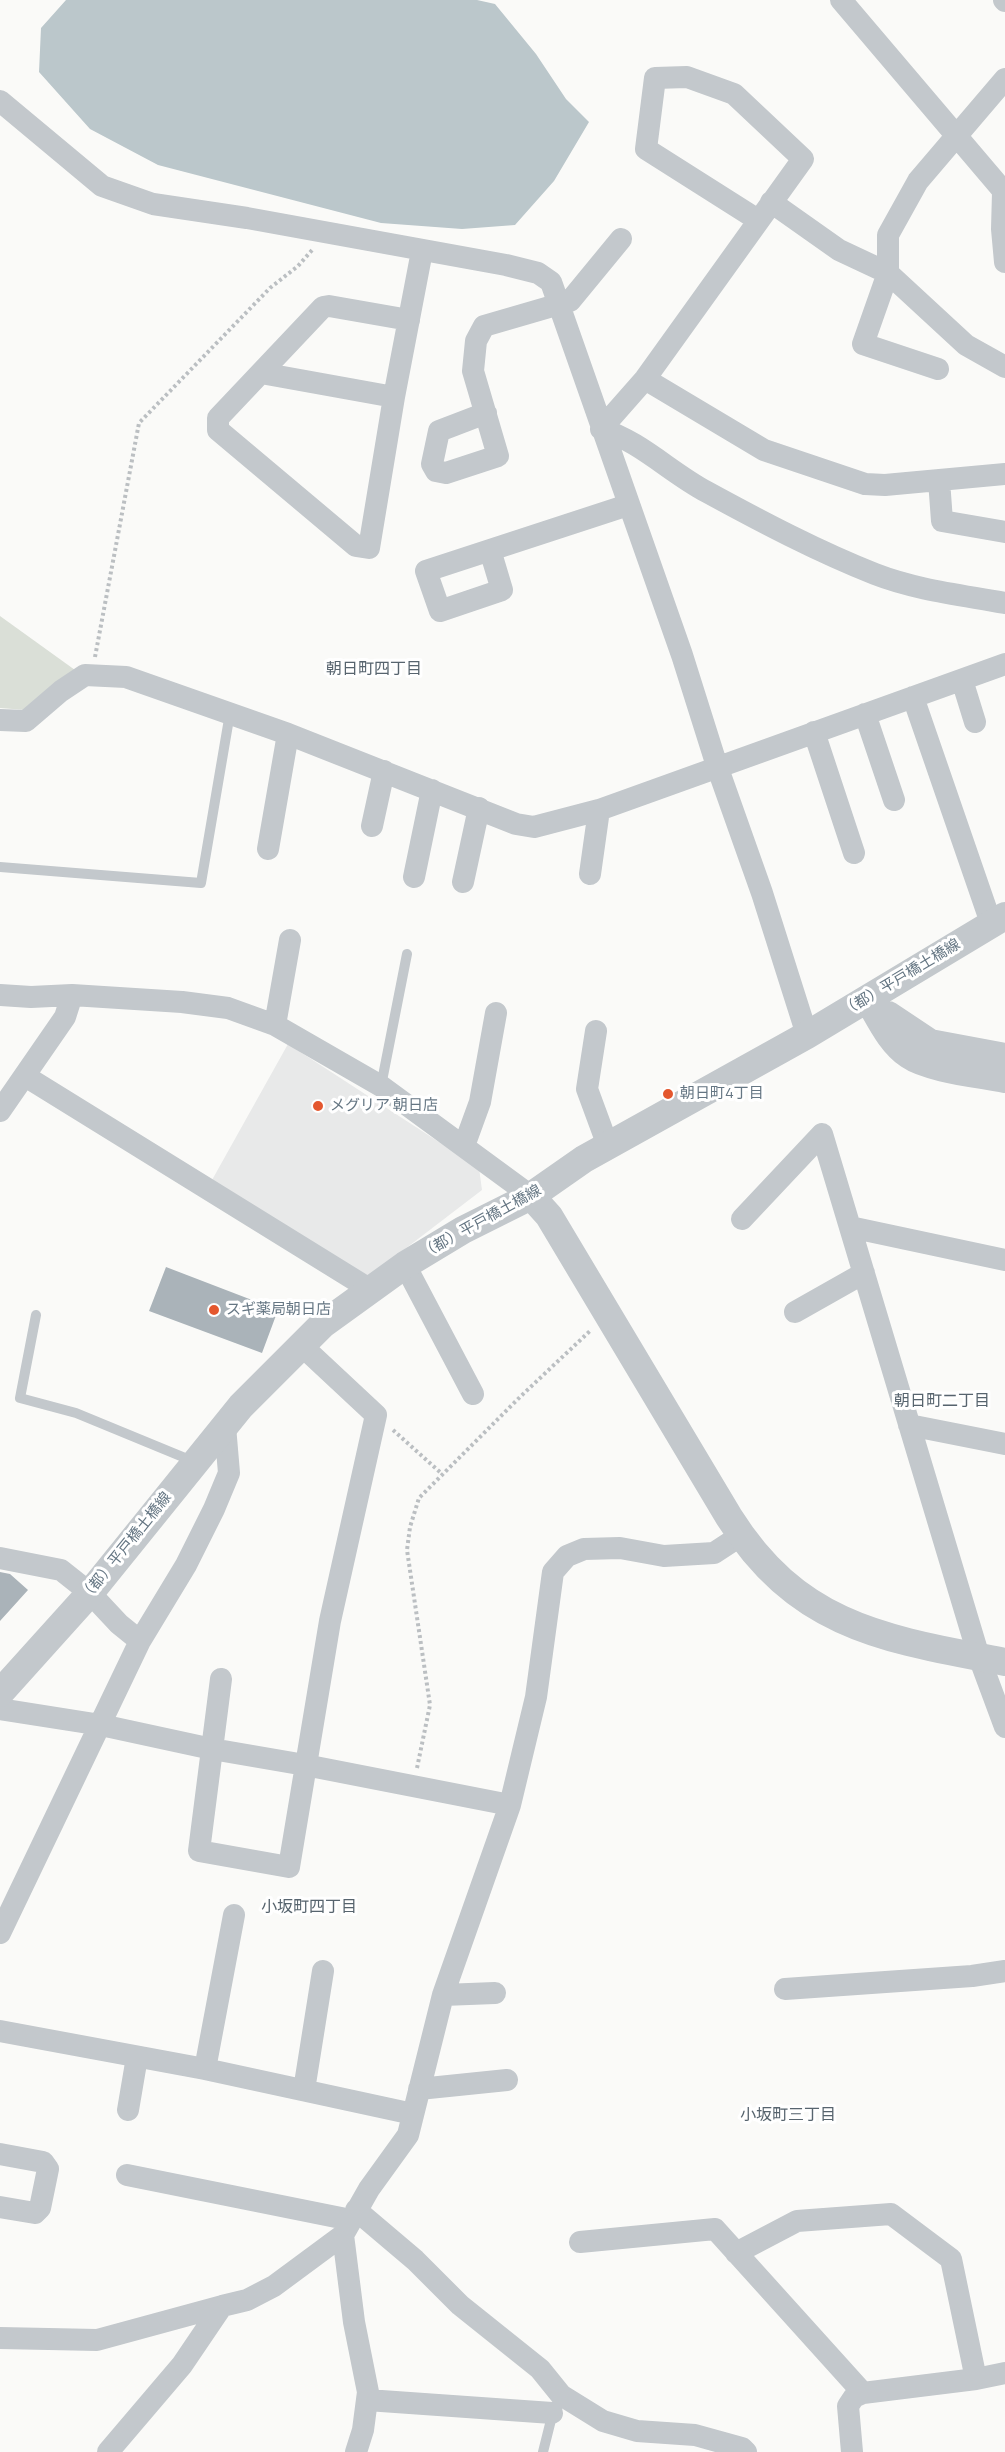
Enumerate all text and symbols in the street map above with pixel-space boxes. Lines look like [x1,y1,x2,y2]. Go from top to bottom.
district label: 朝日町四丁目 [326,660,422,680]
street label: （都）平戸橋土橋線 [839,936,963,1020]
place label: 朝日町4丁目 [680,1085,764,1103]
marker: 朝日町4丁目 [661,1087,675,1101]
place label: メグリア 朝日店 [330,1097,438,1115]
marker: メグリア 朝日店 [311,1099,325,1113]
street label: （都）平戸橋土橋線 [418,1181,544,1263]
place label: スギ薬局朝日店 [226,1301,331,1319]
marker: スギ薬局朝日店 [207,1303,221,1317]
district label: 朝日町二丁目 [894,1392,990,1412]
street label: （都）平戸橋土橋線 [77,1489,175,1605]
district label: 小坂町四丁目 [261,1898,357,1918]
district label: 小坂町三丁目 [740,2106,836,2126]

